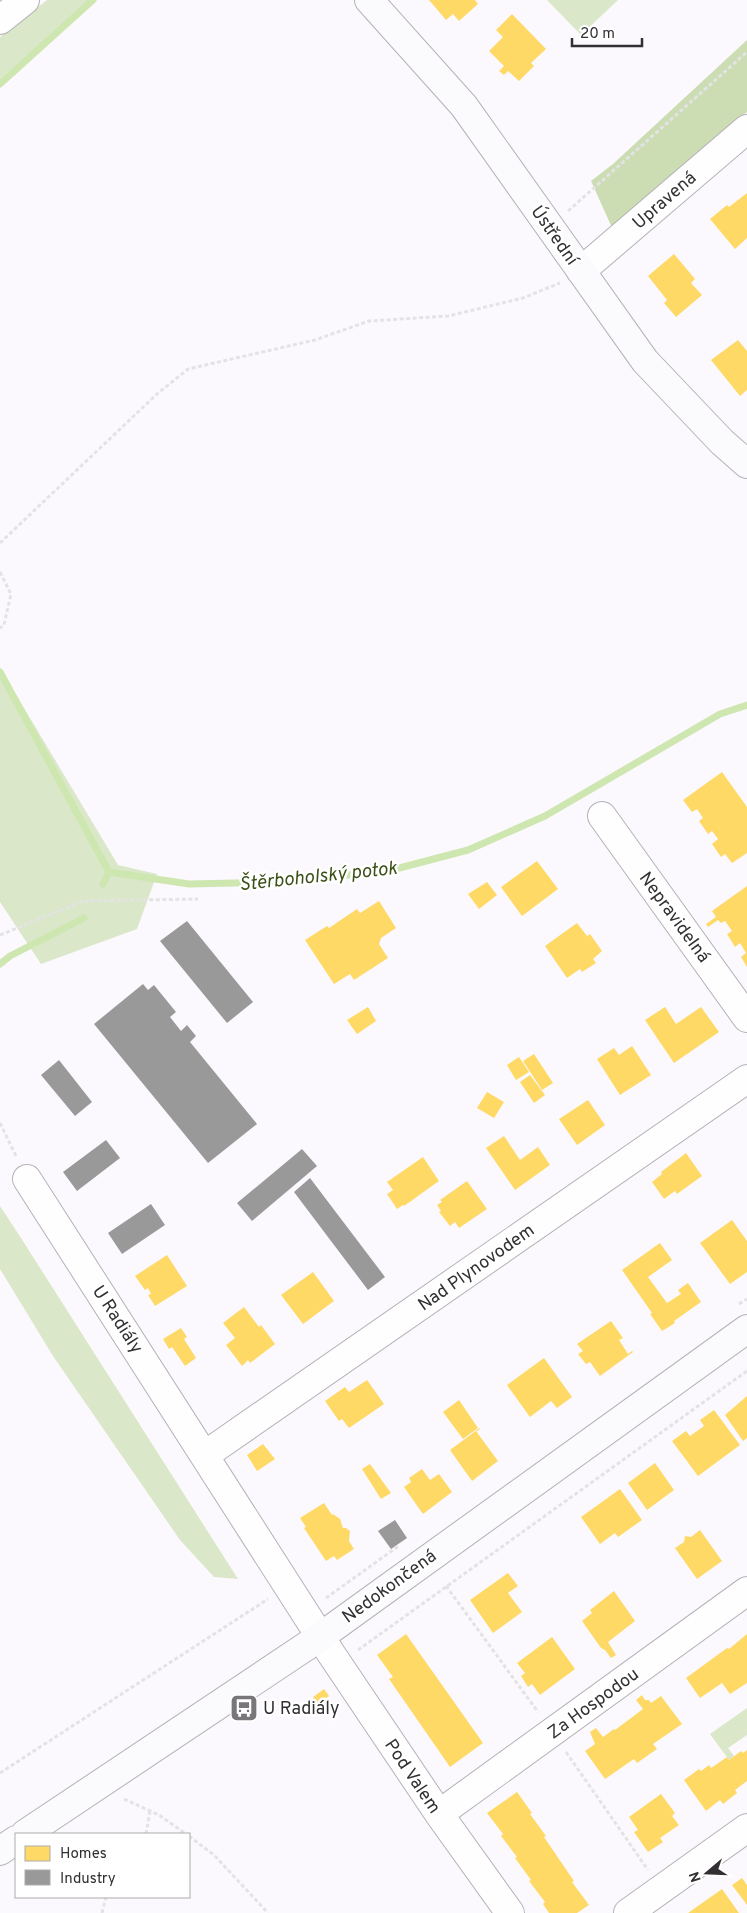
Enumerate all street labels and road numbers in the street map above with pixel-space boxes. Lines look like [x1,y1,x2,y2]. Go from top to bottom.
street label: Upravená [628,167,702,235]
street label: Ústřední [525,200,585,271]
street label: Nepravidelná [633,868,714,968]
street label: Nad Plynovodem [414,1219,540,1317]
street label: U Radiály [86,1281,147,1358]
street label: Nedokončená [338,1545,442,1629]
street label: Za Hospodou [544,1663,644,1745]
street label: Pod Valem [378,1735,445,1819]

